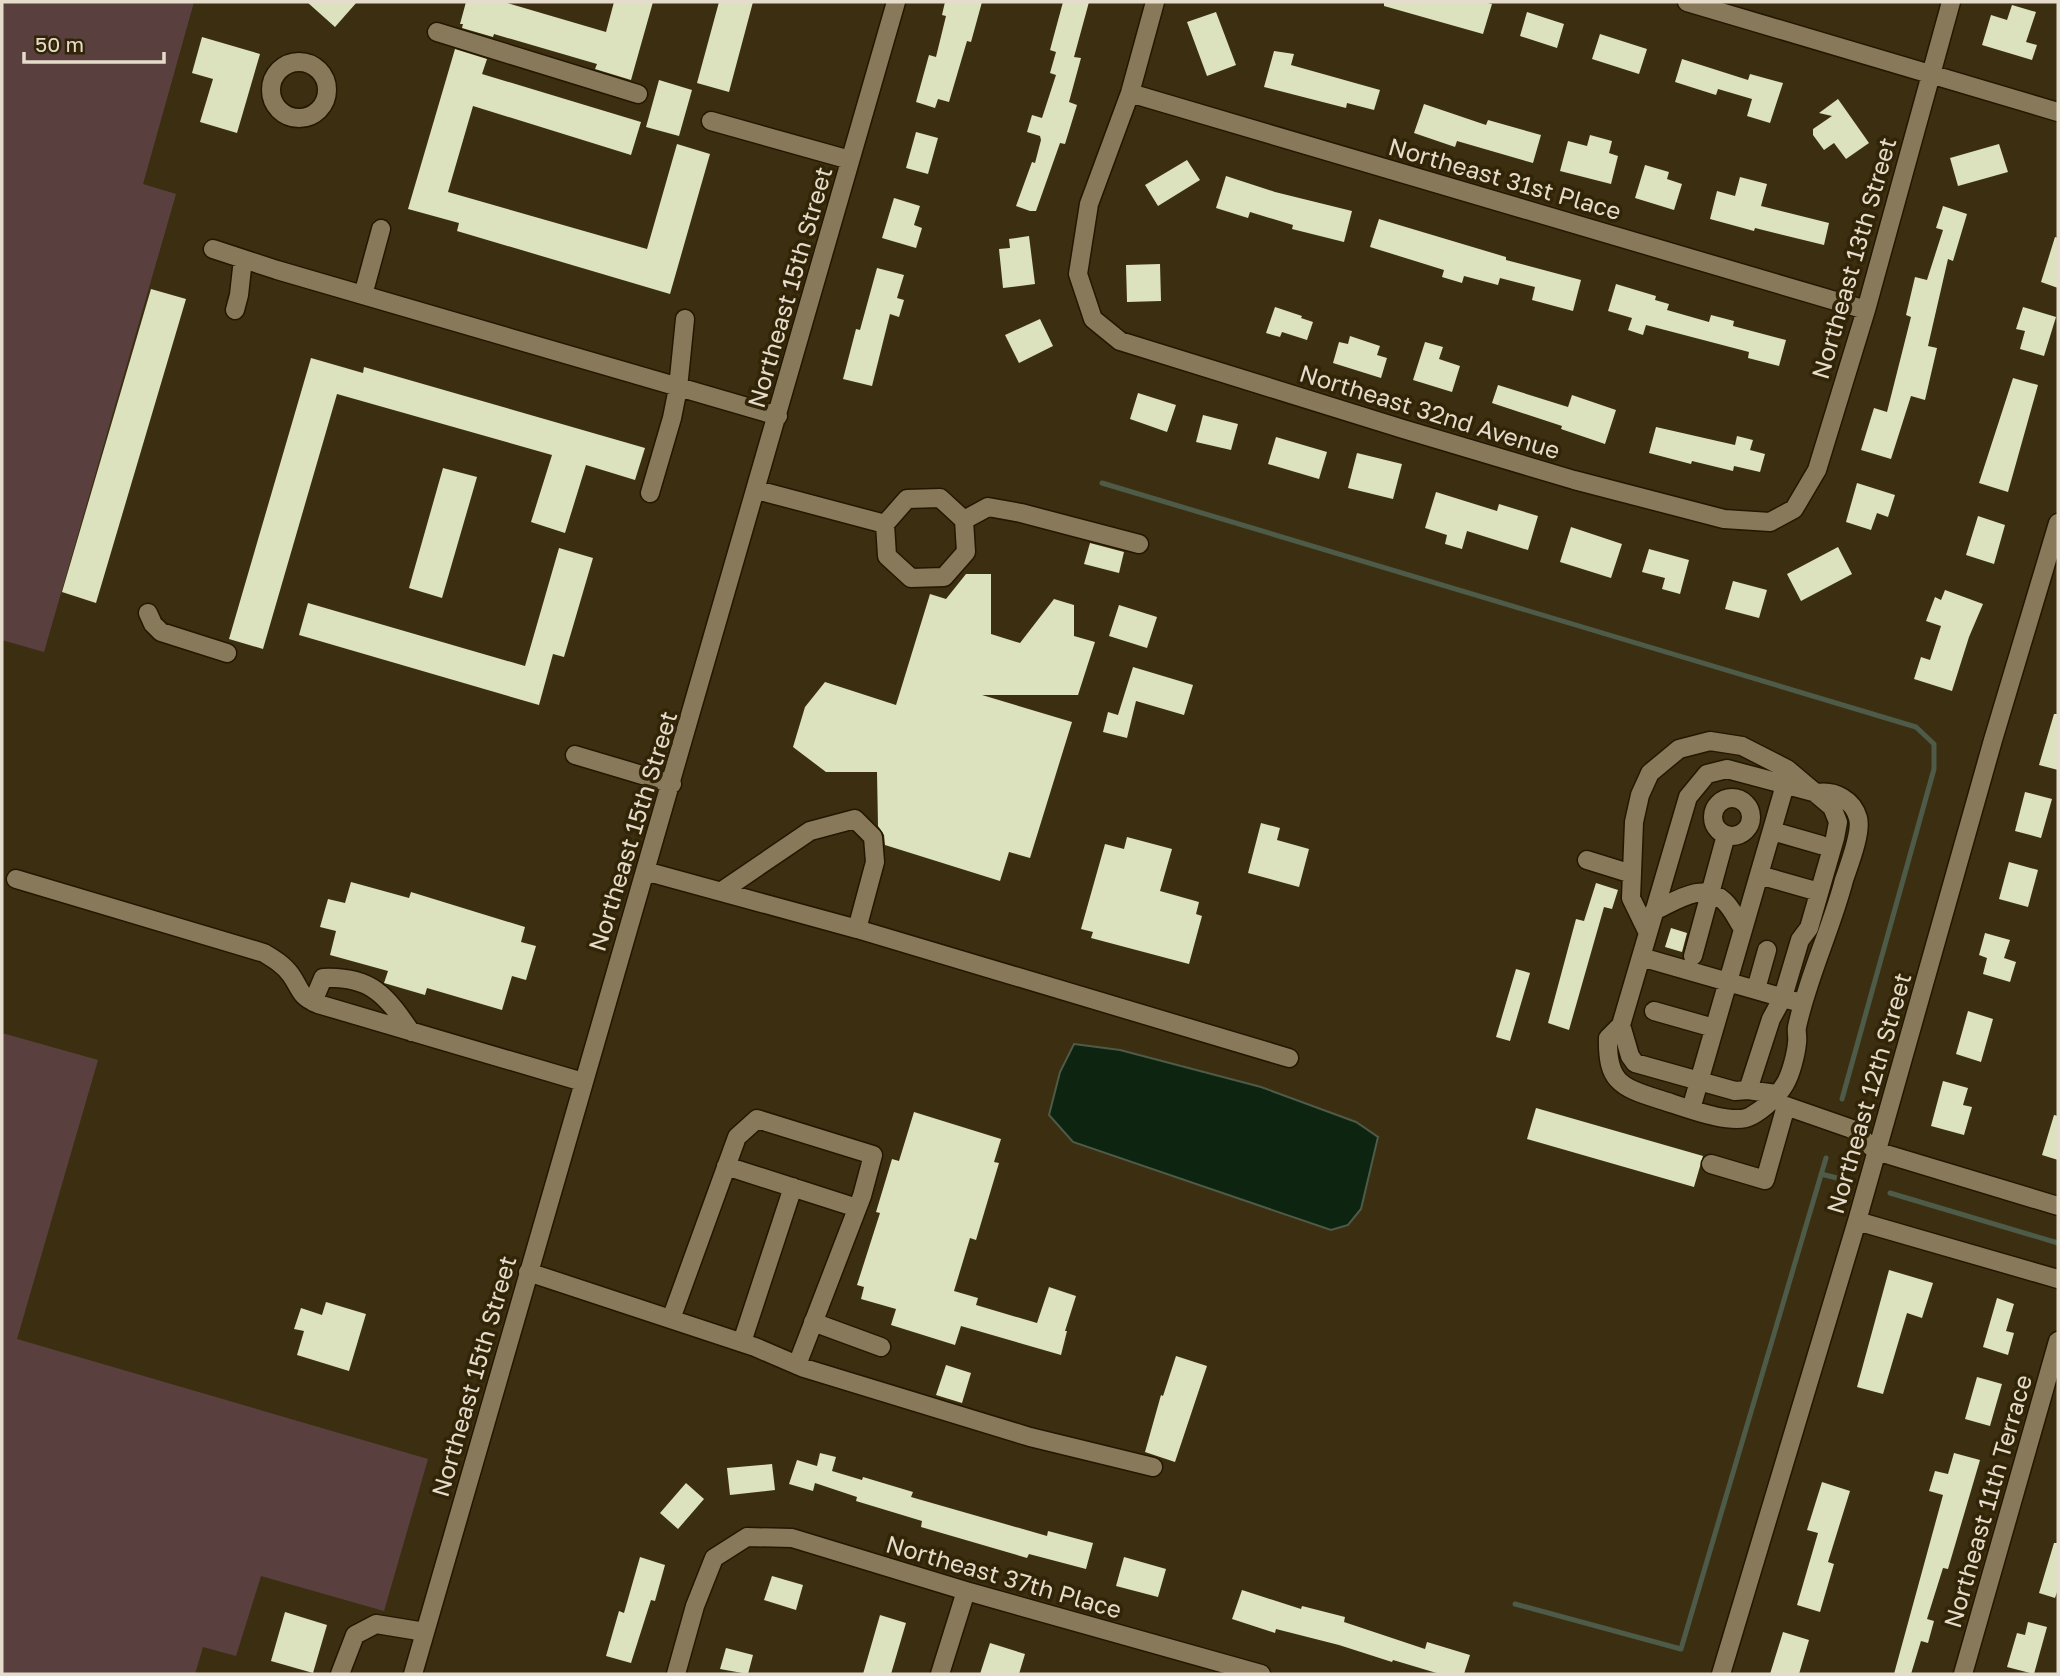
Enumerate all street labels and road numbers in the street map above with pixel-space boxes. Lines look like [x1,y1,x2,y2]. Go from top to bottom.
street label: Northeast 31st Place [1385,131,1625,225]
street label: Northeast 13th Street [1805,134,1901,382]
street label: Northeast 15th Street [741,163,837,411]
street label: Northeast 32nd Avenue [1296,358,1564,464]
street label: Northeast 15th Street [582,707,682,955]
street label: Northeast 12th Street [1820,969,1916,1217]
street label: Northeast 15th Street [425,1252,521,1500]
street label: Northeast 11th Terrace [1937,1371,2037,1631]
street label: Northeast 37th Place [883,1528,1125,1624]

